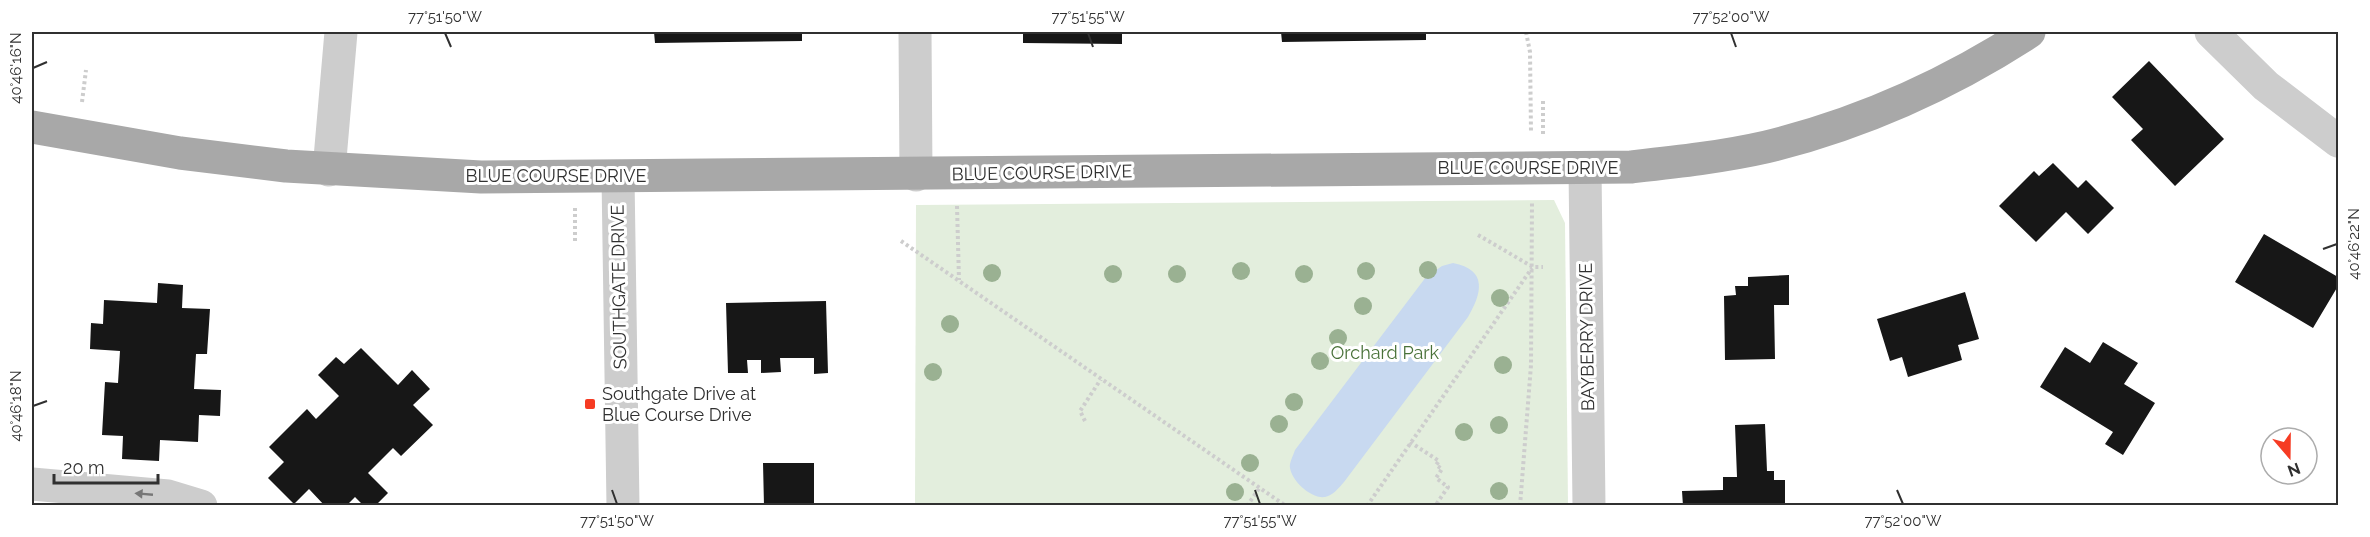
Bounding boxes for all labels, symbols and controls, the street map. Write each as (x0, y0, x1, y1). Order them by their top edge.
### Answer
text: 77°51'50"W (408, 8, 482, 26)
text: 77°51'55"W (1051, 8, 1125, 26)
text: 77°52'00"W (1692, 8, 1770, 26)
text: 40°46'16"N (7, 32, 25, 104)
street label: BLUE COURSE DRIVE (1438, 157, 1618, 178)
street label: BLUE COURSE DRIVE (951, 160, 1133, 185)
street label: BLUE COURSE DRIVE (466, 165, 646, 186)
street label: SOUTHGATE DRIVE (607, 204, 630, 370)
text: 40°46'22"N (2345, 208, 2363, 280)
street label: BAYBERRY DRIVE (1575, 263, 1598, 411)
park label: Orchard Park (1331, 342, 1440, 363)
text: 40°46'18"N (7, 370, 25, 442)
place label: Southgate Drive at Blue Course Drive (602, 383, 756, 425)
marker: Southgate Drive at Blue Course Drive (583, 397, 597, 411)
north arrow (2259, 426, 2319, 486)
scale bar (54, 447, 158, 485)
text: 20 m (63, 457, 105, 478)
text: N (2285, 459, 2303, 481)
one-way arrow (135, 489, 154, 499)
text: 77°51'50"W (580, 512, 654, 530)
text: 77°51'55"W (1223, 512, 1297, 530)
text: 77°52'00"W (1864, 512, 1942, 530)

